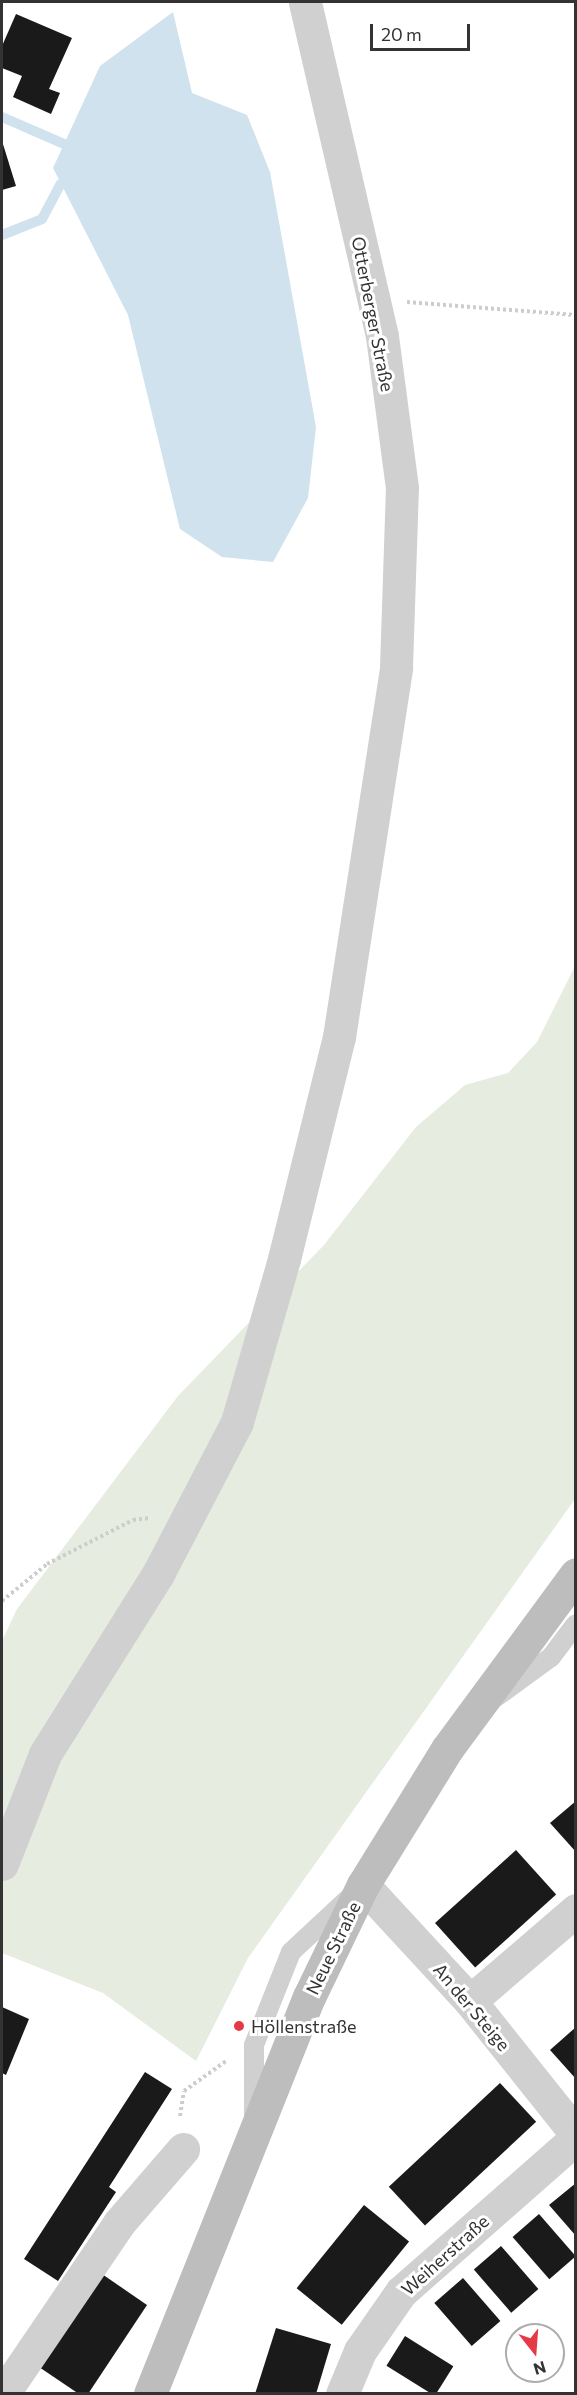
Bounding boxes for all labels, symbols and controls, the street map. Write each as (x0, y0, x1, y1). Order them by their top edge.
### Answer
scale bar (373, 12, 474, 50)
text: 20 m (381, 23, 422, 45)
street label: Otterberger Straße (347, 235, 399, 393)
street label: Neue Straße (301, 1898, 365, 1998)
street label: An der Steige (429, 1959, 515, 2055)
place label: Höllenstraße (251, 2015, 357, 2037)
marker: Höllenstraße (232, 2019, 246, 2033)
street label: Weiherstraße (397, 2210, 493, 2300)
north arrow (505, 2323, 565, 2383)
text: N (531, 2358, 548, 2380)

